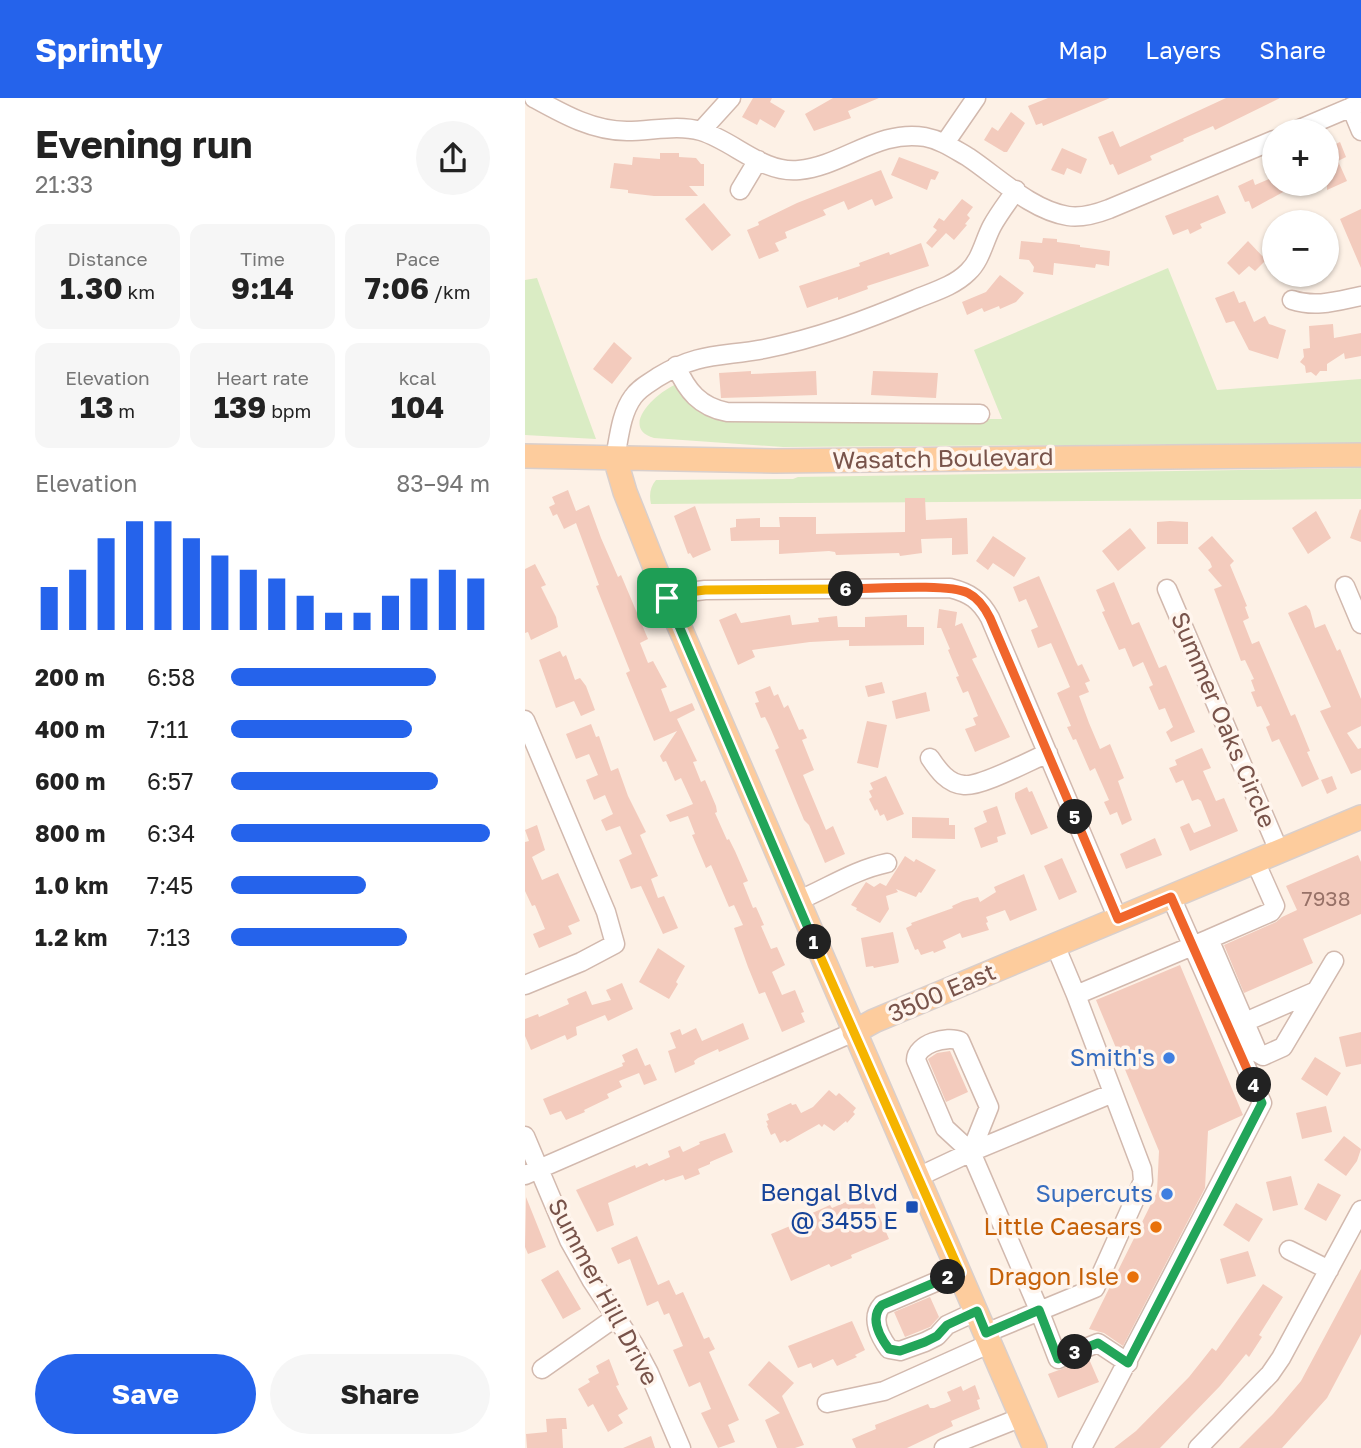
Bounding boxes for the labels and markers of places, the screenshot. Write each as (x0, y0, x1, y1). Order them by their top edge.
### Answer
pin (637, 568, 697, 628)
pin: 6 (829, 572, 863, 606)
pin: 5 (1057, 800, 1093, 834)
pin: 1 (797, 924, 831, 960)
place label: Smith's (1070, 1042, 1155, 1071)
marker: Smith's (1161, 1050, 1177, 1066)
pin: 4 (1237, 1068, 1271, 1102)
place label: Bengal Blvd @ 3455 E (760, 1177, 898, 1234)
place label: Supercuts (1035, 1178, 1153, 1207)
marker: Supercuts (1159, 1186, 1175, 1202)
marker: Bengal Blvd @ 3455 E (904, 1199, 920, 1215)
place label: Little Caesars (983, 1211, 1142, 1240)
marker: Little Caesars (1148, 1219, 1164, 1235)
pin: 2 (931, 1260, 965, 1294)
place label: Dragon Isle (988, 1261, 1119, 1290)
marker: Dragon Isle (1125, 1269, 1141, 1285)
pin: 3 (1057, 1334, 1093, 1370)

